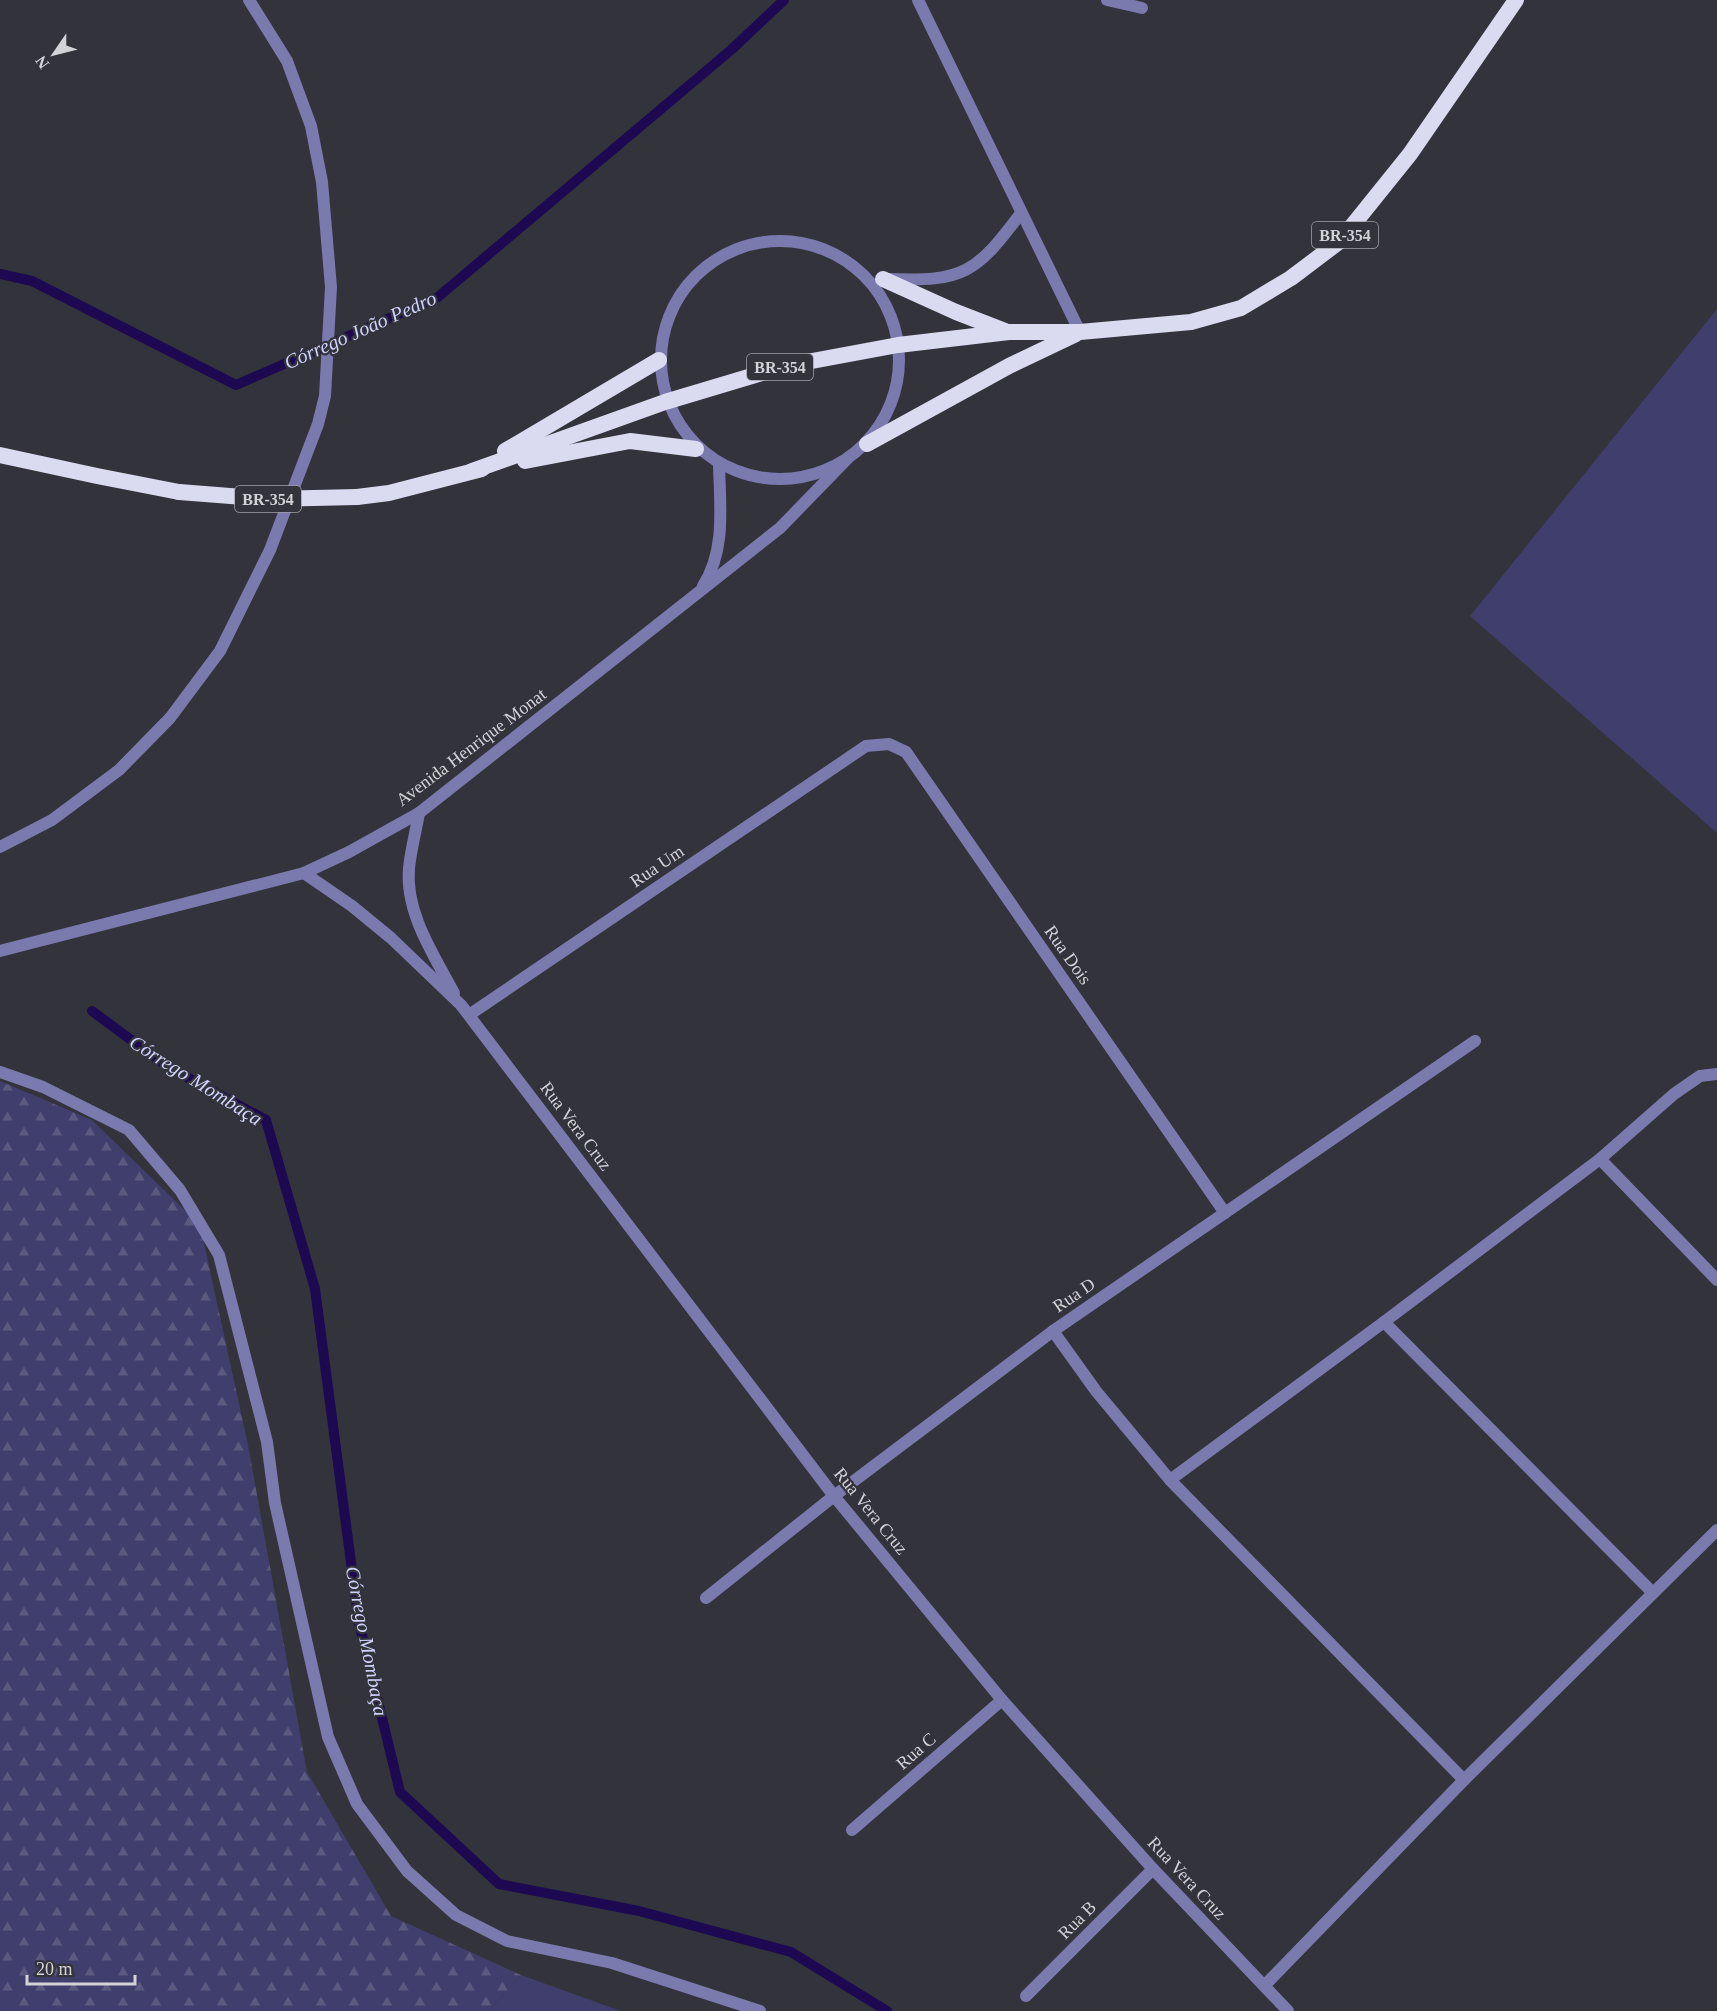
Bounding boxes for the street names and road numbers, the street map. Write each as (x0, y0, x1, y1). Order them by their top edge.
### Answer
road number: BR-354 (1312, 222, 1378, 248)
road number: BR-354 (747, 354, 813, 380)
road number: BR-354 (235, 486, 301, 512)
street label: Avenida Henrique Monat (392, 684, 550, 810)
street label: Rua Um (626, 841, 688, 891)
street label: Rua Dois (1040, 922, 1096, 988)
street label: Rua Vera Cruz (536, 1078, 616, 1174)
street label: Rua D (1049, 1274, 1099, 1316)
street label: Rua Vera Cruz (830, 1464, 912, 1558)
street label: Rua C (892, 1729, 940, 1773)
street label: Rua Vera Cruz (1144, 1833, 1230, 1923)
street label: Rua B (1054, 1897, 1100, 1943)

